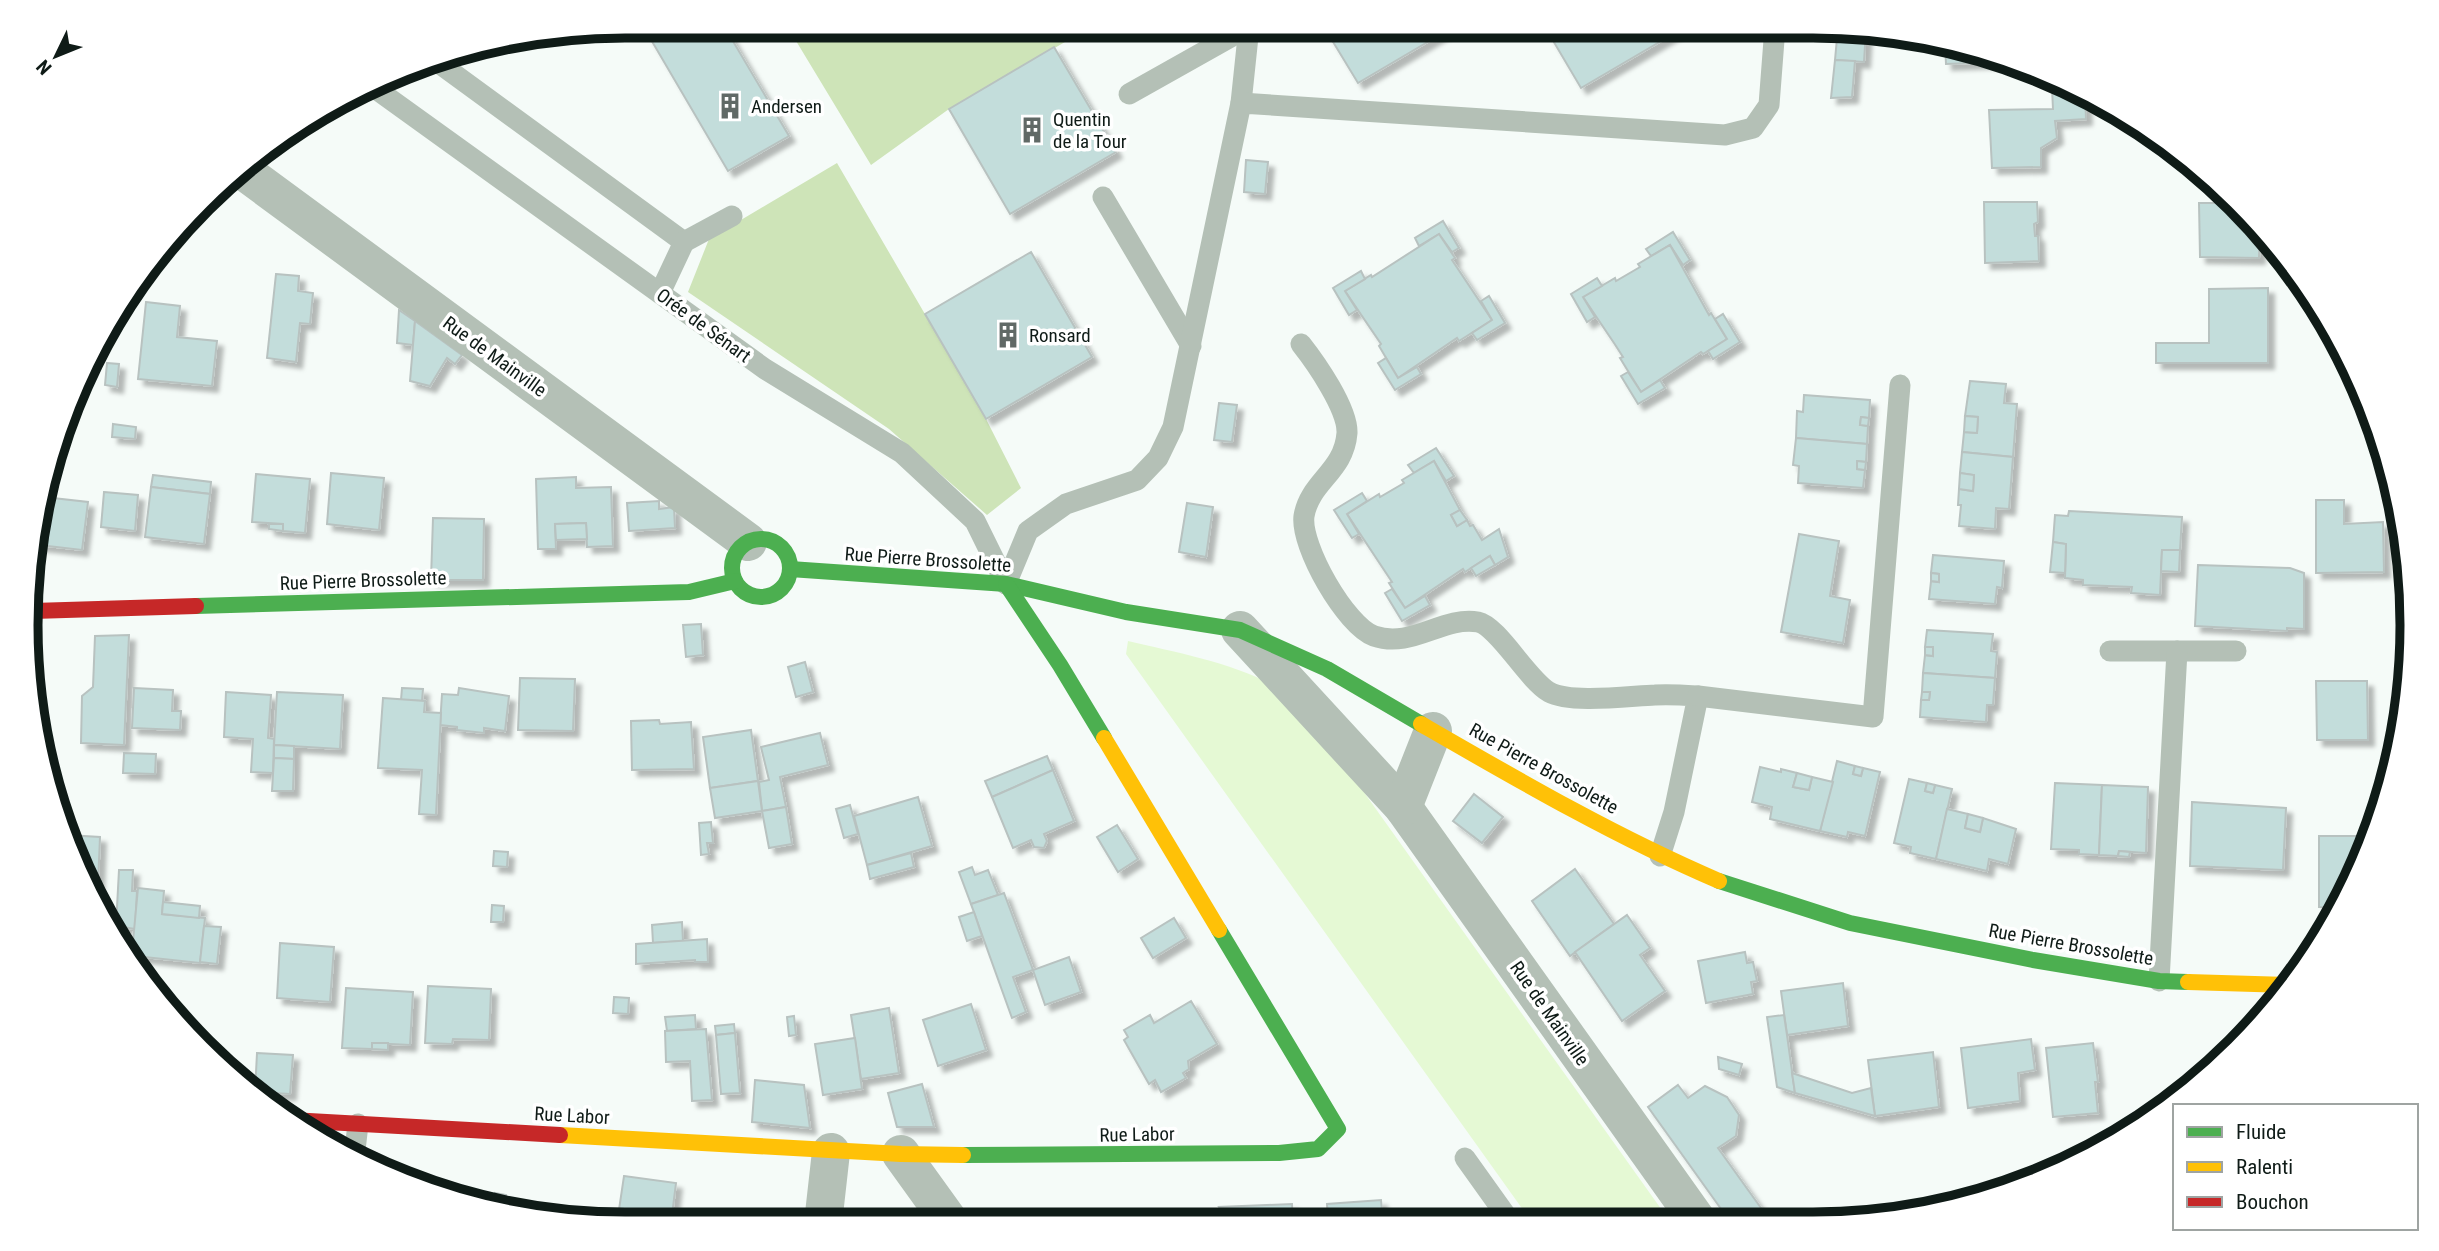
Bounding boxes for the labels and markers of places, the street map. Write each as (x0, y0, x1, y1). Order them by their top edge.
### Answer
building icon: Andersen (715, 91, 745, 121)
place label: Andersen (751, 95, 822, 118)
place label: Quentin de la Tour (1053, 108, 1127, 153)
building icon: Quentin de la Tour (1017, 115, 1047, 145)
building icon: Ronsard (993, 320, 1023, 350)
place label: Ronsard (1029, 324, 1091, 347)

